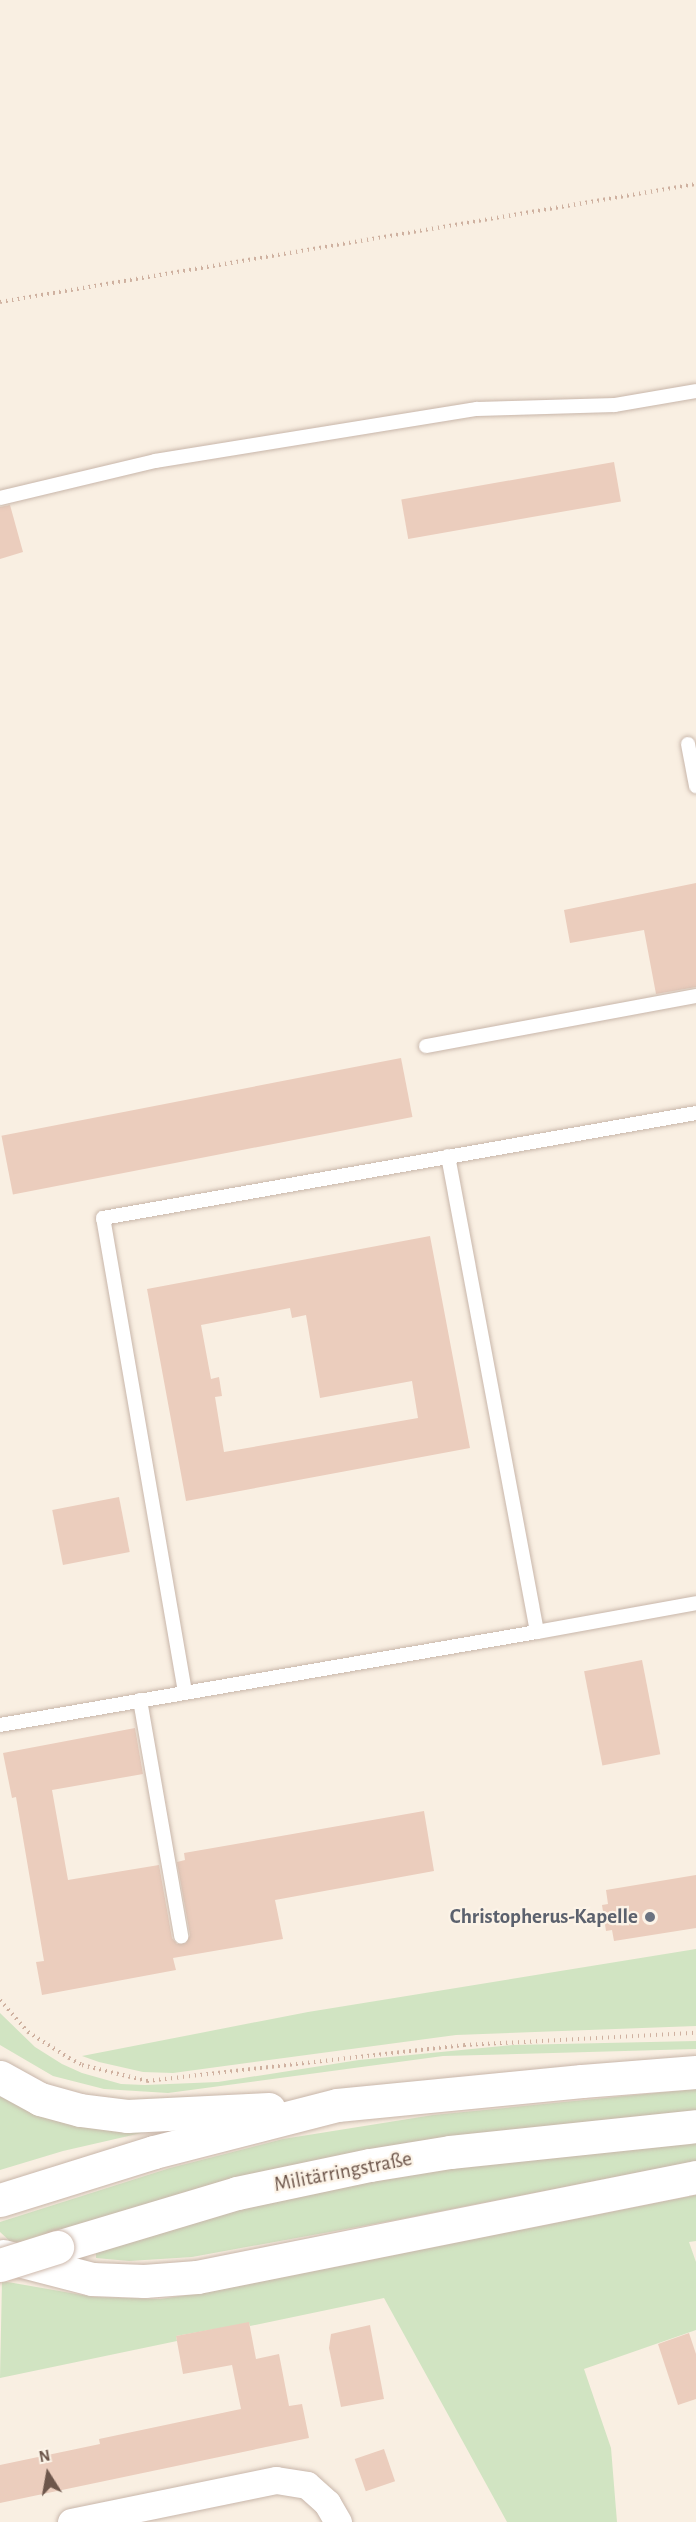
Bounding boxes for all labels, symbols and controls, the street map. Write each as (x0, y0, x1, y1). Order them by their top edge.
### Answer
place label: Christopherus-Kapelle (450, 1904, 638, 1930)
marker: Christopherus-Kapelle (643, 1910, 657, 1924)
street label: Militärringstraße (272, 2146, 414, 2198)
north arrow (18, 2444, 78, 2504)
text: N (38, 2447, 52, 2465)

